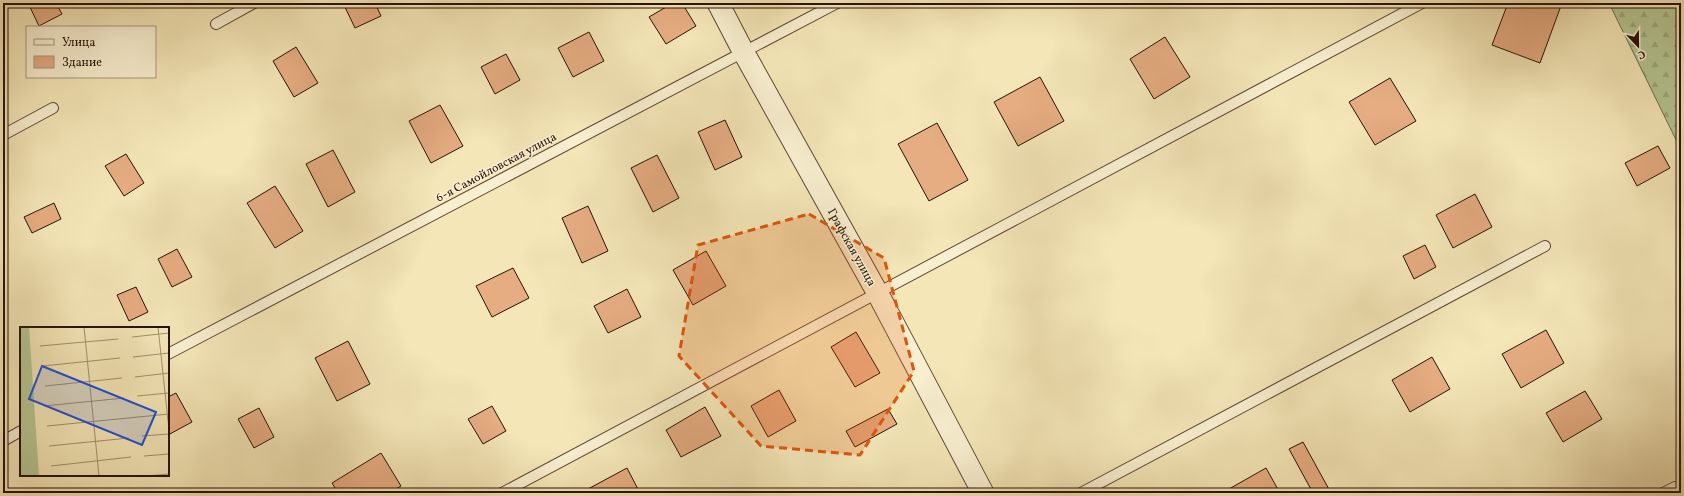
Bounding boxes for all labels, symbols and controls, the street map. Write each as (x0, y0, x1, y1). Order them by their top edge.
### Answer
legend (26, 26, 156, 78)
north arrow (1618, 26, 1658, 66)
text: Улица (62, 35, 95, 51)
text: С (1635, 46, 1647, 62)
text: Здание (62, 55, 102, 71)
street label: 6-я Самойловская улица (433, 129, 560, 206)
street label: Графская улица (823, 206, 879, 289)
inset map (20, 327, 169, 476)

